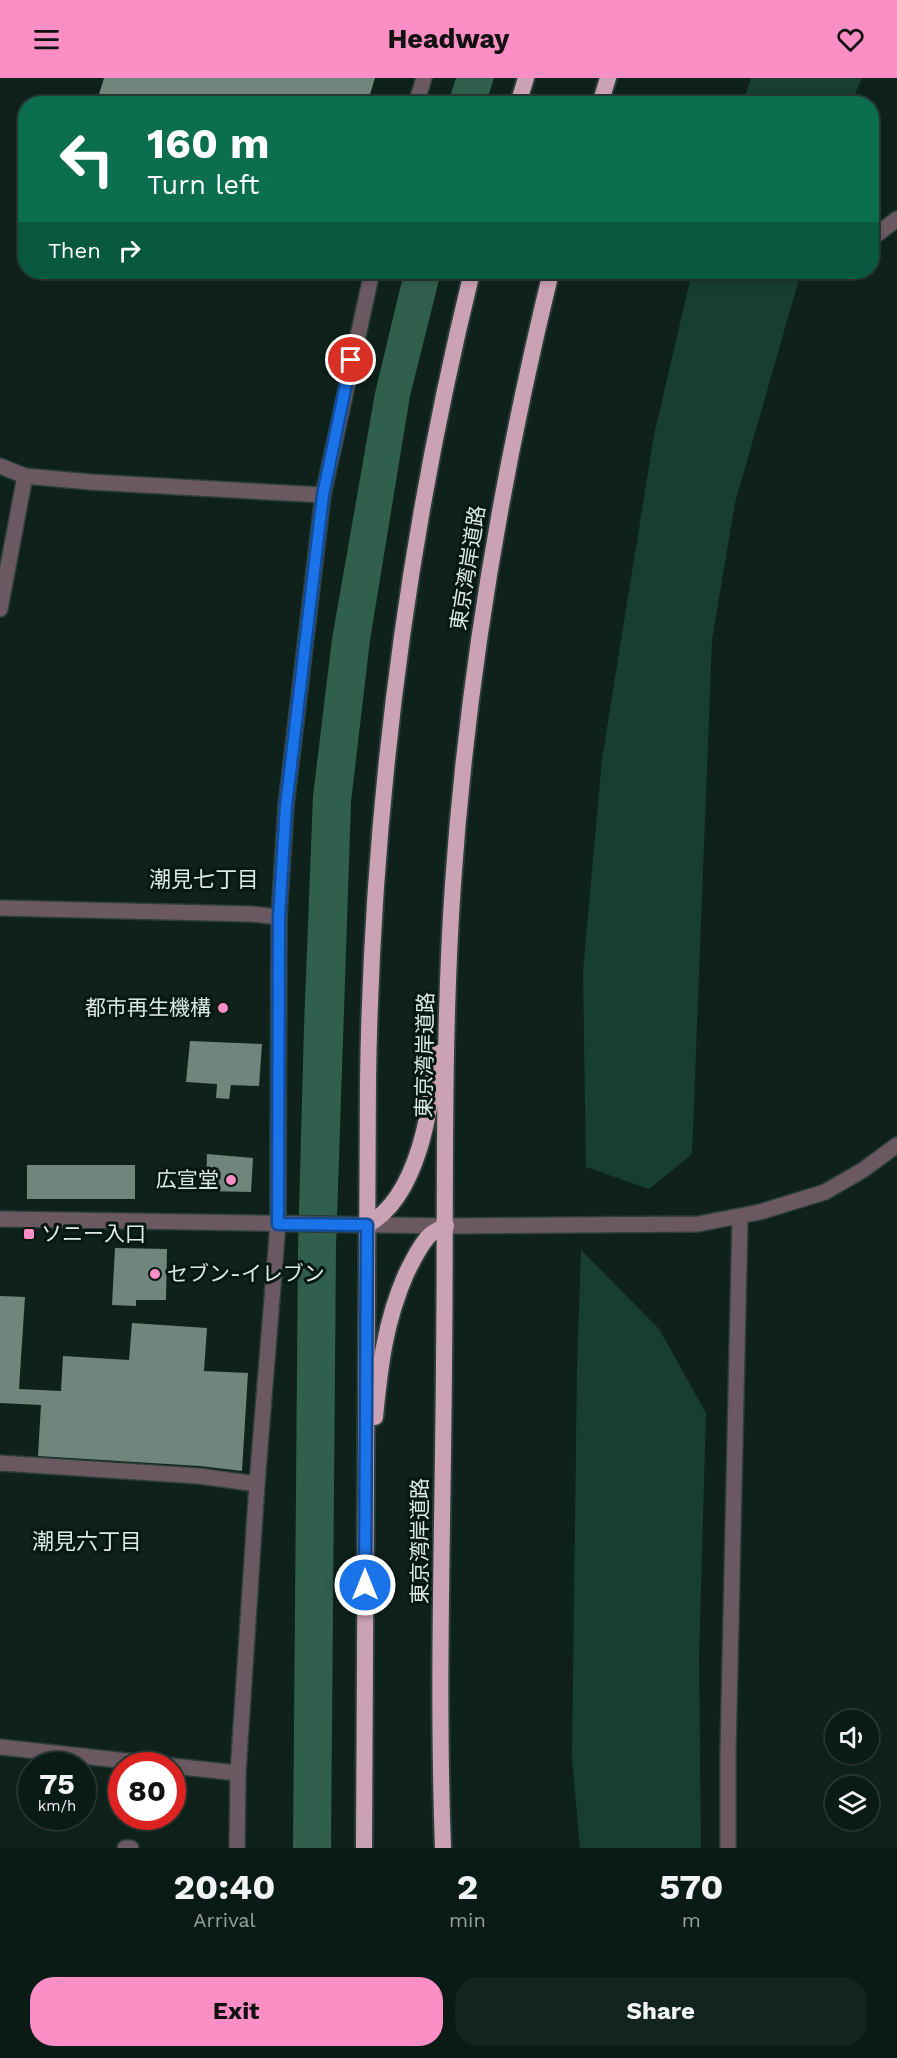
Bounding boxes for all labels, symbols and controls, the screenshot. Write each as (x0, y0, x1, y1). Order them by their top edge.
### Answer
icon: menu (30, 23, 63, 56)
text: Headway (387, 23, 510, 55)
icon: heart (834, 23, 867, 56)
text: 160 m (147, 119, 270, 168)
icon: left (48, 120, 126, 198)
text: Turn left (147, 169, 259, 201)
icon: right (113, 234, 146, 267)
text: Then (48, 238, 101, 263)
pin (325, 334, 376, 385)
icon: arrive (334, 343, 367, 376)
street label: 東京湾岸道路 (445, 504, 490, 632)
district label: 潮見七丁目 (149, 867, 259, 892)
street label: 東京湾岸道路 (411, 992, 438, 1118)
place label: 都市再生機構 (85, 995, 211, 1020)
marker: 都市再生機構 (216, 1001, 230, 1015)
place label: 広宣堂 (156, 1167, 219, 1192)
marker: 広宣堂 (224, 1173, 238, 1187)
place label: ソニー入口 (41, 1221, 146, 1246)
marker: ソニー入口 (22, 1227, 36, 1241)
place label: セブン-イレブン (167, 1261, 325, 1286)
marker: セブン-イレブン (148, 1267, 162, 1281)
street label: 東京湾岸道路 (407, 1478, 432, 1604)
district label: 潮見六丁目 (32, 1529, 142, 1554)
position arrow (333, 1553, 397, 1617)
map controls (825, 1710, 879, 1830)
button: sound (825, 1710, 879, 1764)
speed limit sign: 80 (108, 1752, 186, 1830)
text: 75 (39, 1766, 75, 1801)
button: layers (825, 1776, 879, 1830)
text: km/h (38, 1797, 76, 1815)
text: 20:40 (174, 1866, 276, 1908)
text: 2 (457, 1866, 478, 1908)
text: 570 (659, 1866, 723, 1908)
text: Arrival (193, 1908, 256, 1932)
text: min (449, 1908, 486, 1932)
text: m (682, 1908, 701, 1932)
button: Exit (30, 1977, 443, 2046)
button: Share (455, 1977, 867, 2046)

